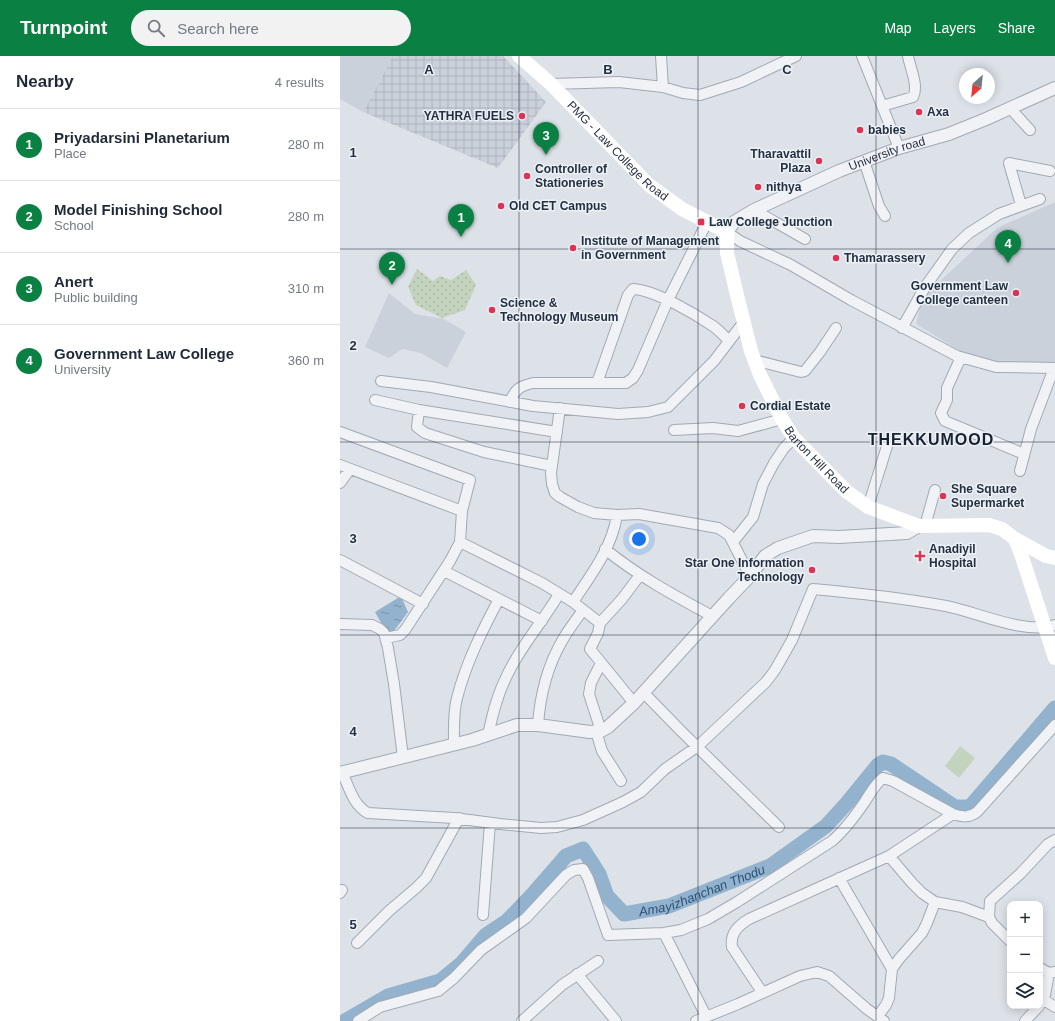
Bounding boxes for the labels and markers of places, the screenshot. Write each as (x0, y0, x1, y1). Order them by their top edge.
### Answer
place label: Axa (927, 105, 949, 119)
marker: Axa (914, 107, 924, 117)
place label: YATHRA FUELS (424, 109, 514, 123)
marker: YATHRA FUELS (517, 111, 527, 121)
pin: 3 (533, 122, 559, 155)
place label: babies (868, 123, 906, 137)
marker: babies (855, 125, 865, 135)
place label: Tharavattil Plaza (750, 147, 811, 175)
marker: Tharavattil Plaza (814, 156, 824, 166)
place label: Controller of Stationeries (535, 162, 608, 190)
marker: Controller of Stationeries (522, 171, 532, 181)
place label: nithya (766, 180, 802, 194)
marker: nithya (753, 182, 763, 192)
place label: Old CET Campus (509, 199, 607, 213)
marker: Old CET Campus (496, 201, 506, 211)
pin: 1 (448, 204, 474, 237)
place label: Law College Junction (709, 215, 832, 229)
marker: Law College Junction (696, 217, 706, 227)
pin: 4 (995, 230, 1021, 263)
place label: Institute of Management in Government (581, 234, 719, 262)
marker: Institute of Management in Government (568, 243, 578, 253)
place label: Thamarassery (844, 251, 926, 265)
pin: 2 (379, 252, 405, 285)
marker: Thamarassery (831, 253, 841, 263)
place label: Government Law College canteen (911, 279, 1009, 307)
marker: Government Law College canteen (1011, 288, 1021, 298)
place label: Science & Technology Museum (500, 296, 618, 324)
marker: Science & Technology Museum (487, 305, 497, 315)
place label: Cordial Estate (750, 399, 831, 413)
marker: Cordial Estate (737, 401, 747, 411)
place label: She Square Supermarket (951, 482, 1024, 510)
marker: She Square Supermarket (938, 491, 948, 501)
place label: Anadiyil Hospital (929, 542, 976, 570)
marker: Anadiyil Hospital (914, 550, 926, 562)
place label: Star One Information Technology (685, 556, 804, 584)
marker: Star One Information Technology (807, 565, 817, 575)

